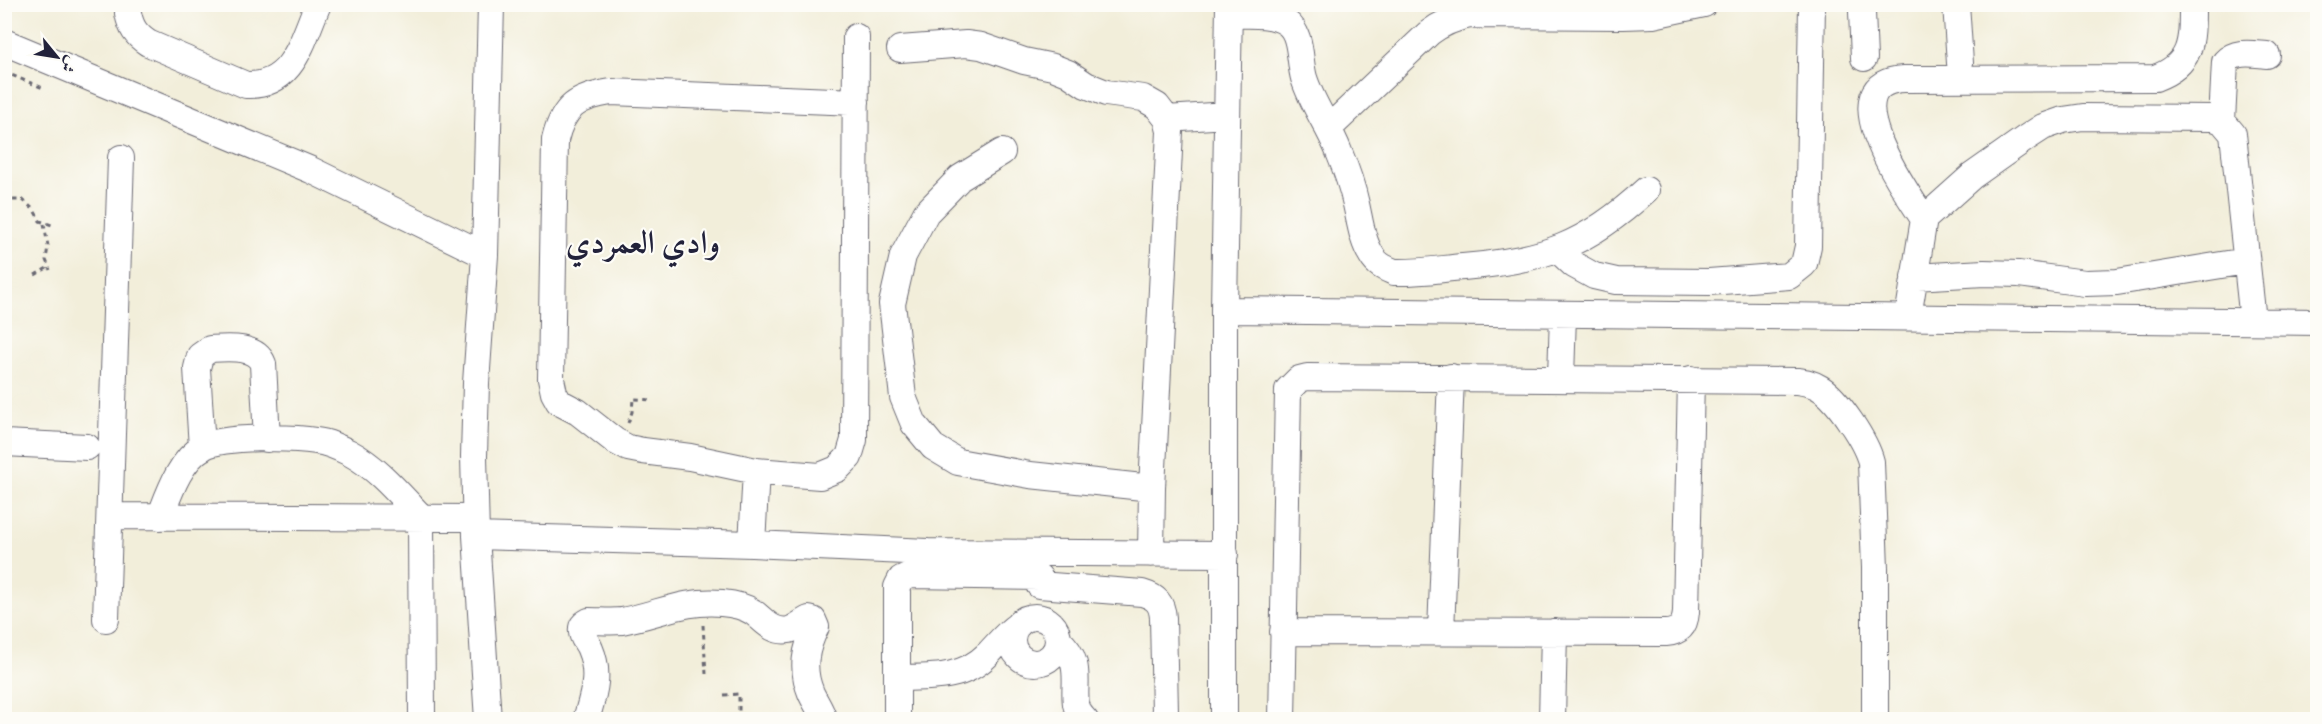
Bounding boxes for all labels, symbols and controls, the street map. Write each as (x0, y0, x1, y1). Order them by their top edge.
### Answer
north arrow (27, 27, 87, 87)
text: ش (56, 52, 82, 76)
district label: وادي العمردي (566, 224, 720, 268)

